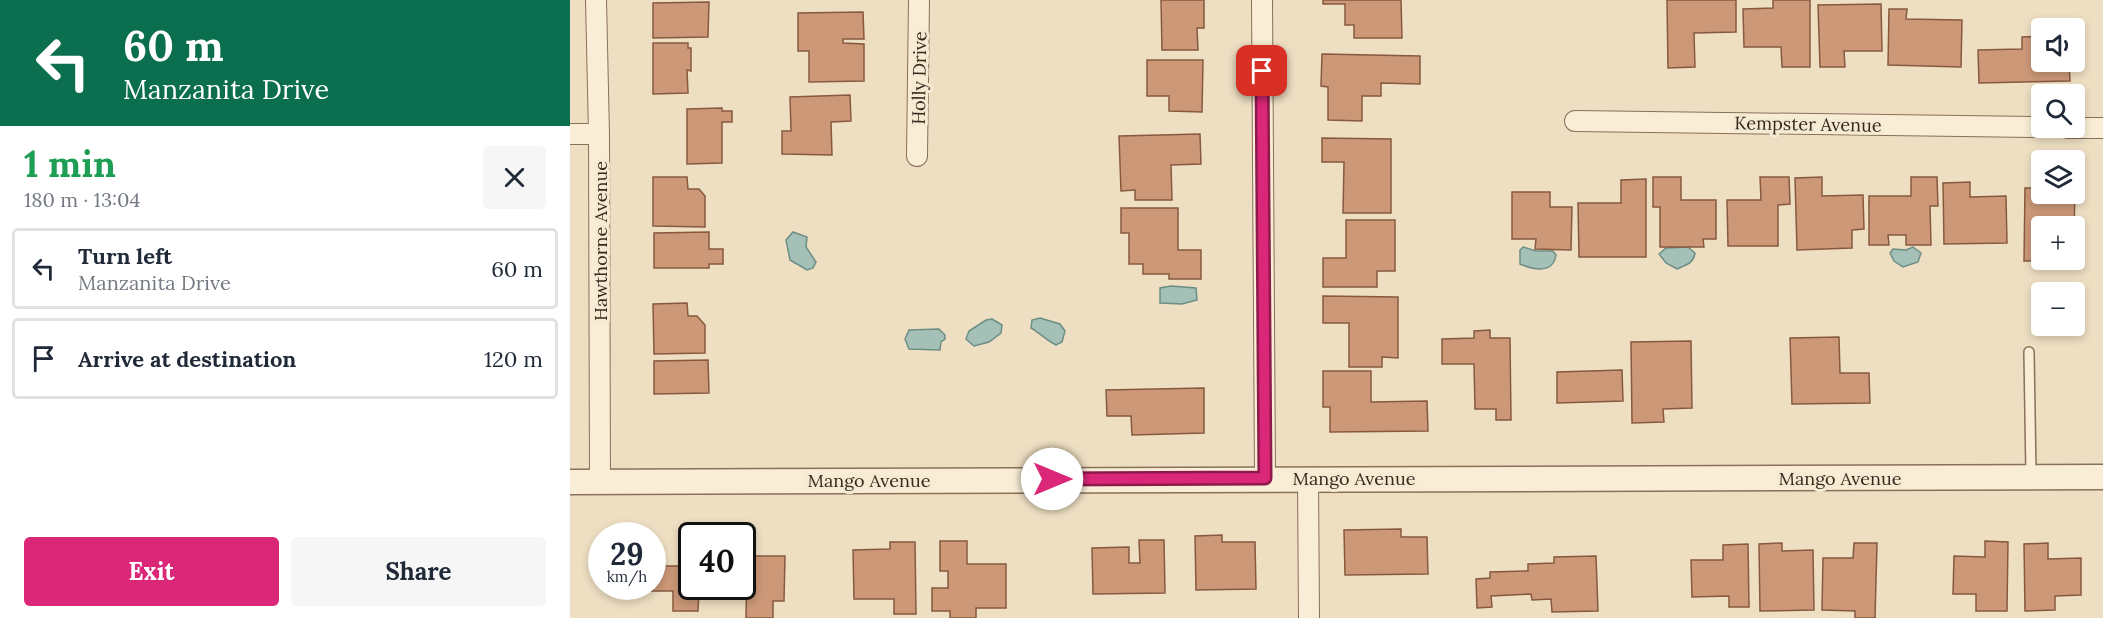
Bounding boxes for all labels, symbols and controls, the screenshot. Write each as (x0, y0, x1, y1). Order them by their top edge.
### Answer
map controls (2031, 18, 2085, 336)
button: sound (2031, 18, 2085, 72)
text: 60 m (123, 19, 224, 73)
icon: left (24, 24, 102, 102)
street label: Holly Drive (907, 31, 931, 125)
pin (1236, 45, 1287, 96)
icon: arrive (1245, 54, 1278, 87)
text: Manzanita Drive (123, 72, 329, 106)
button: search (2031, 84, 2085, 138)
street label: Kempster Avenue (1734, 111, 1882, 137)
text: 1 min (24, 141, 116, 187)
button: close (483, 146, 546, 209)
button: layers (2031, 150, 2085, 204)
street label: Hawthorne Avenue (589, 161, 612, 321)
text: 180 m · 13:04 (24, 187, 140, 212)
button: + (2031, 216, 2085, 270)
text: Turn left (78, 242, 172, 270)
icon: left (27, 252, 60, 285)
text: 60 m (491, 255, 543, 283)
text: Manzanita Drive (78, 270, 231, 295)
button: − (2031, 282, 2085, 336)
icon: arrive (27, 342, 60, 375)
text: Arrive at destination (78, 345, 296, 373)
text: 120 m (484, 345, 543, 373)
position arrow (1020, 447, 1084, 511)
street label: Mango Avenue (1293, 467, 1416, 490)
street label: Mango Avenue (1779, 467, 1902, 490)
street label: Mango Avenue (808, 469, 931, 492)
speed limit sign: 40 (678, 522, 756, 600)
text: 29 (610, 535, 644, 573)
button: Exit (24, 537, 279, 606)
button: Share (291, 537, 546, 606)
text: km/h (607, 567, 647, 586)

